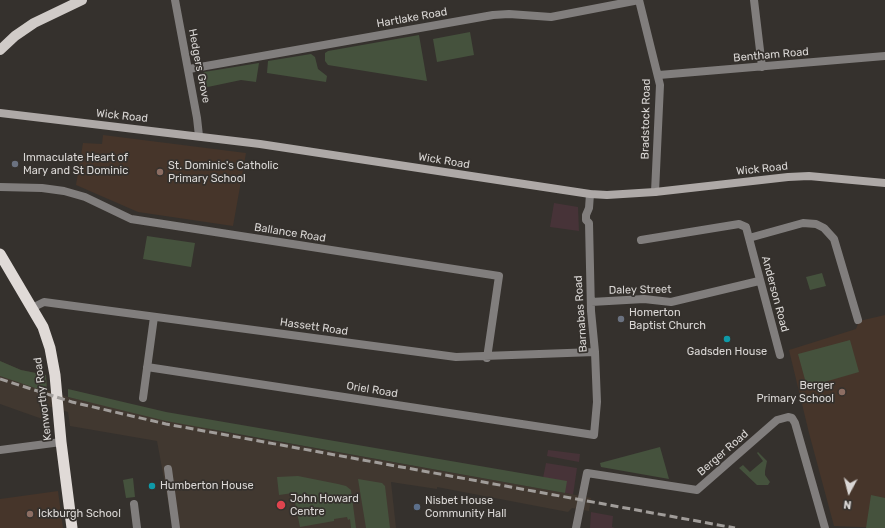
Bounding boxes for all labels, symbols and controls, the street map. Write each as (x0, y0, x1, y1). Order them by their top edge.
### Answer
street label: Hartlake Road (376, 5, 448, 31)
street label: Hedgers Grove (185, 28, 213, 104)
street label: Bentham Road (733, 45, 809, 65)
street label: Bradstock Road (639, 78, 653, 160)
street label: Wick Road (95, 107, 149, 125)
street label: Wick Road (417, 150, 471, 172)
place label: Immaculate Heart of Mary and St Dominic (23, 151, 128, 177)
marker: Immaculate Heart of Mary and St Dominic (10, 159, 20, 169)
place label: St. Dominic's Catholic Primary School (168, 159, 279, 185)
street label: Wick Road (735, 160, 789, 178)
marker: St. Dominic's Catholic Primary School (155, 167, 165, 177)
street label: Ballance Road (253, 221, 327, 245)
street label: Anderson Road (758, 254, 792, 334)
street label: Barnabas Road (572, 275, 590, 353)
street label: Daley Street (608, 283, 672, 297)
place label: Homerton Baptist Church (629, 306, 706, 332)
marker: Homerton Baptist Church (616, 314, 626, 324)
street label: Hassett Road (279, 316, 349, 338)
marker: Gadsden House (722, 334, 732, 344)
place label: Gadsden House (687, 345, 767, 359)
street label: Kenworthy Road (31, 357, 55, 441)
street label: Oriel Road (345, 379, 399, 401)
place label: Berger Primary School (756, 379, 834, 405)
marker: Berger Primary School (837, 387, 847, 397)
street label: Berger Road (695, 427, 751, 479)
north arrow (829, 472, 869, 512)
place label: Humberton House (160, 479, 254, 493)
marker: Humberton House (147, 481, 157, 491)
place label: John Howard Centre (290, 492, 359, 518)
place label: Nisbet House Community Hall (425, 494, 506, 520)
text: N (843, 497, 852, 511)
marker: John Howard Centre (275, 499, 287, 511)
marker: Nisbet House Community Hall (412, 502, 422, 512)
place label: Ickburgh School (38, 507, 121, 521)
marker: Ickburgh School (25, 509, 35, 519)

